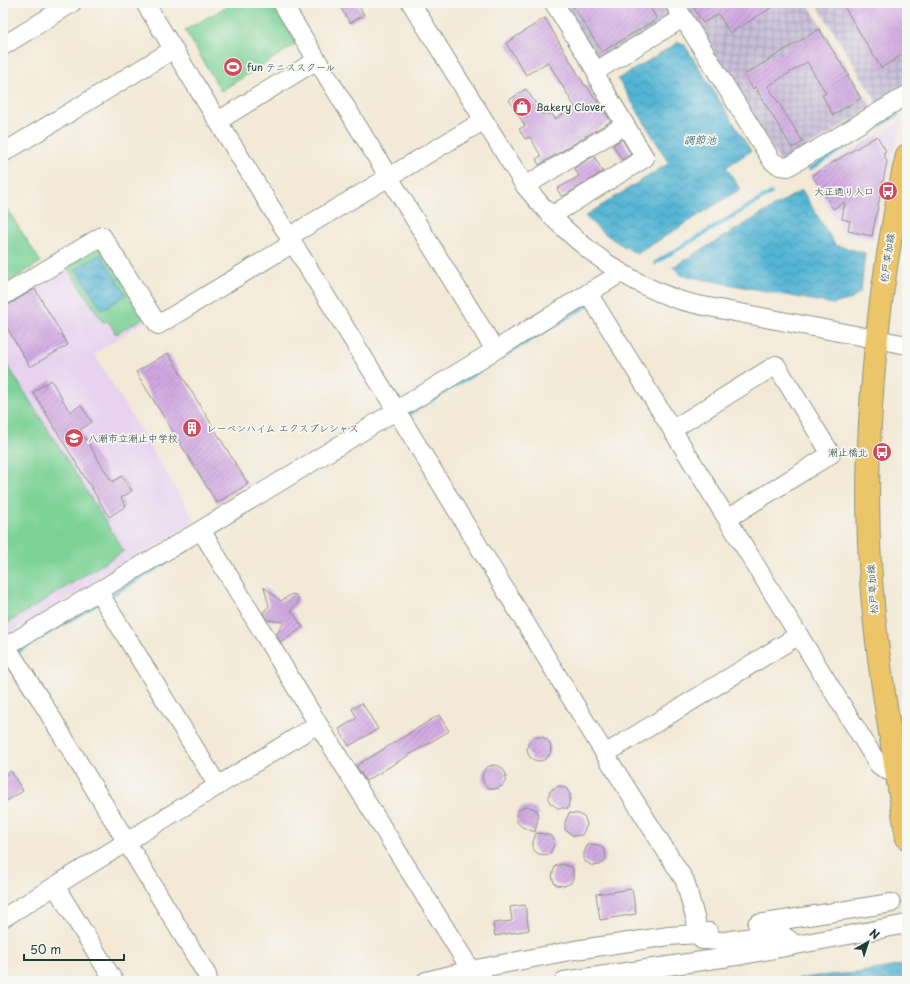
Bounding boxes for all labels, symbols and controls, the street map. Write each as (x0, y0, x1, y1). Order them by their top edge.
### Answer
sports icon: fun テニススクール (222, 56, 244, 78)
place label: fun テニススクール (247, 59, 335, 74)
shop icon: Bakery Clover (511, 96, 533, 118)
place label: Bakery Clover (536, 99, 605, 114)
water label: 調節池 (684, 131, 717, 148)
bus stop icon: 大正通り入口 (877, 180, 899, 202)
place label: 大正通り入口 (814, 183, 874, 198)
street label: 松戸草加線 (876, 232, 897, 284)
building icon: レーベンハイム エクスプレシャス (181, 417, 203, 439)
place label: レーベンハイム エクスプレシャス (206, 420, 359, 435)
school or university icon: 八潮市立潮止中学校 (63, 427, 85, 449)
place label: 八潮市立潮止中学校 (88, 430, 178, 445)
bus stop icon: 潮止橋北 (871, 441, 893, 463)
place label: 潮止橋北 (828, 444, 868, 459)
street label: 松戸草加線 (862, 564, 881, 614)
north arrow (848, 922, 888, 962)
text: N (866, 924, 884, 943)
scale bar (24, 936, 124, 962)
text: 50 m (30, 940, 61, 958)

